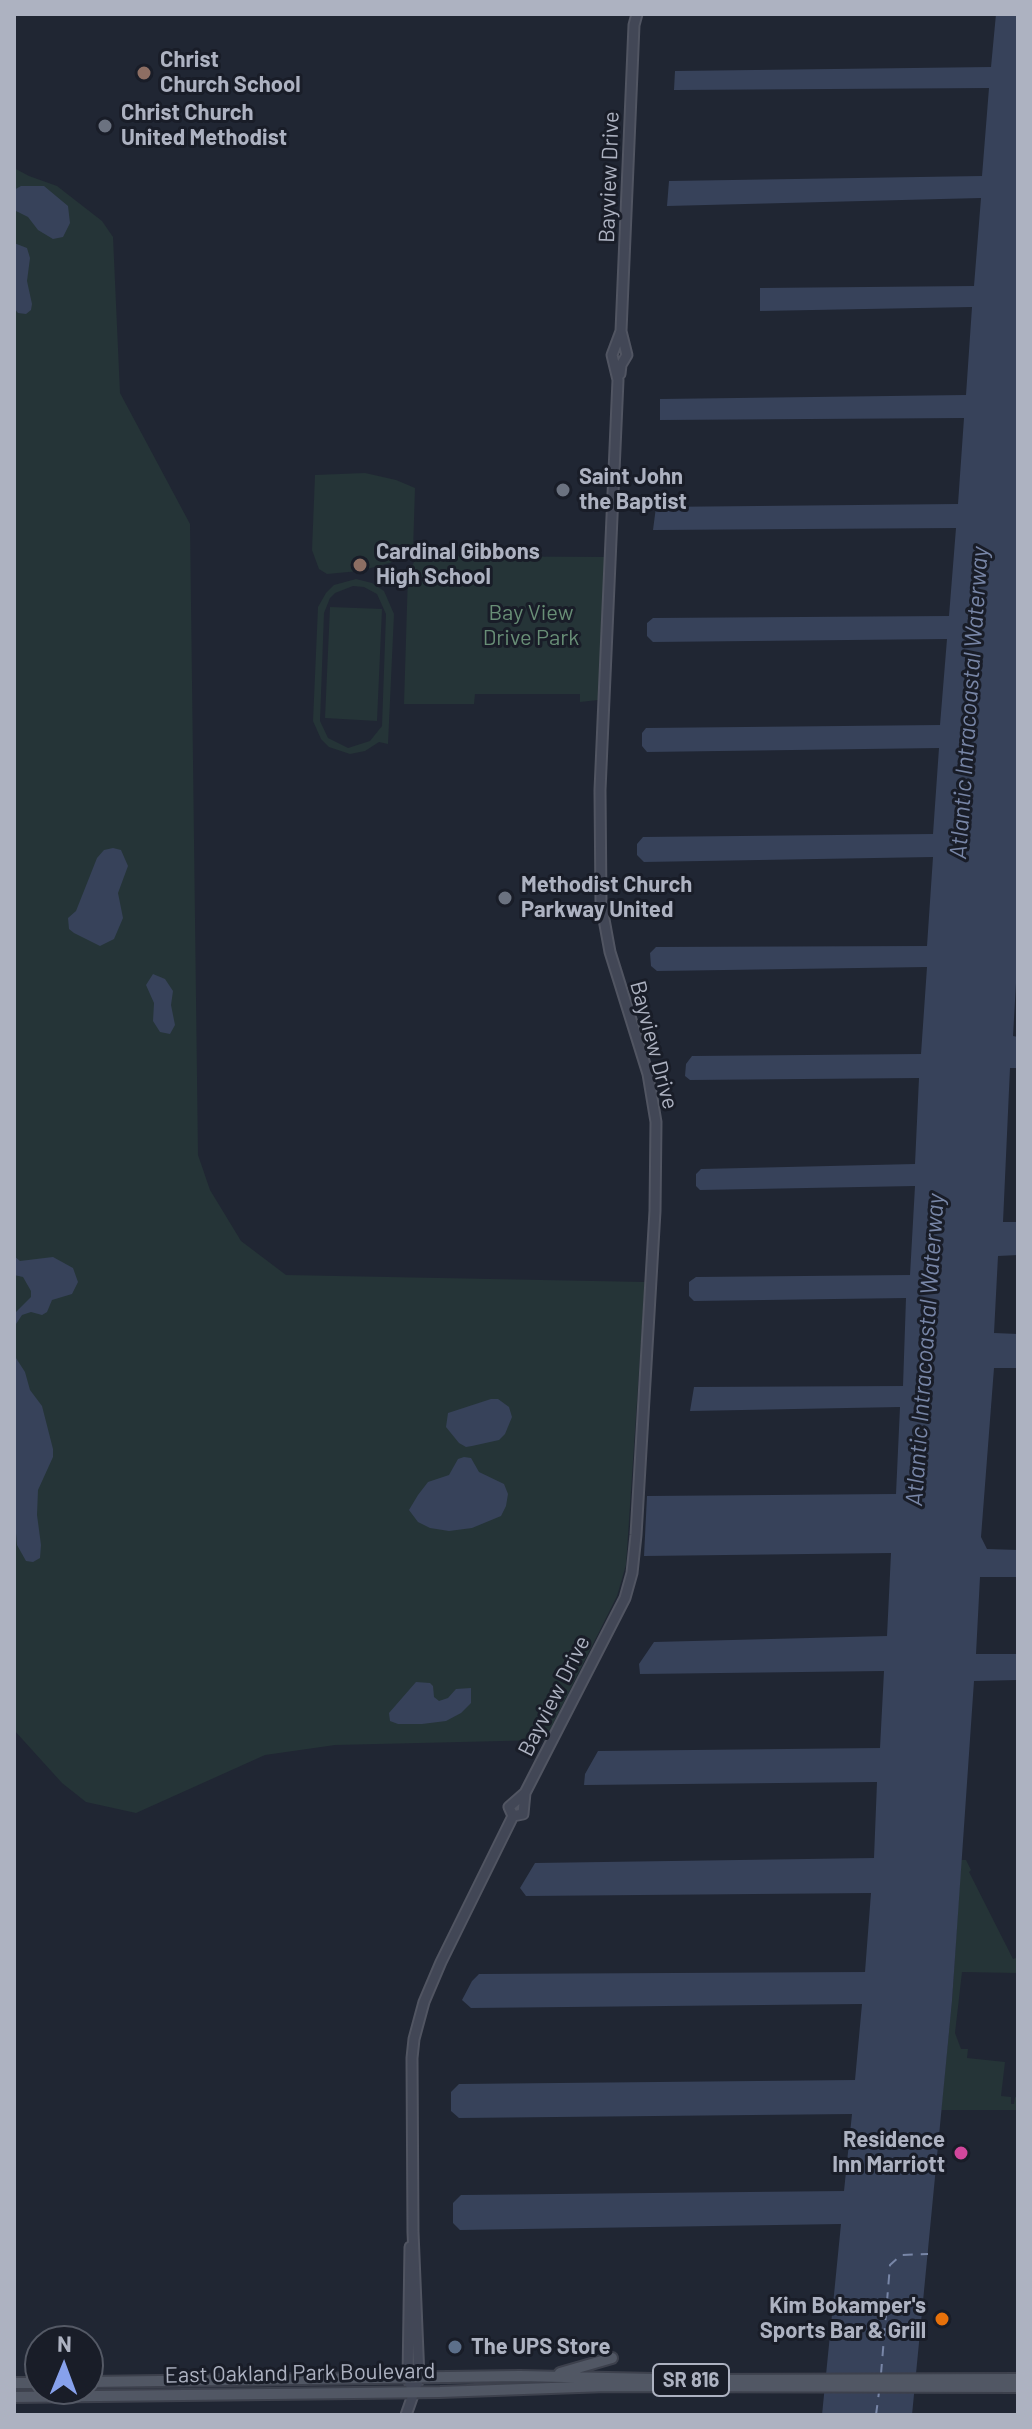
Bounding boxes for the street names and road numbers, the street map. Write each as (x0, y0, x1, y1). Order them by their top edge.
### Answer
street label: Bayview Drive (594, 111, 624, 243)
street label: Bayview Drive (624, 978, 684, 1112)
street label: Bayview Drive (512, 1631, 596, 1761)
street label: East Oakland Park Boulevard (164, 2357, 436, 2389)
road number: SR 816 (653, 2364, 729, 2396)

